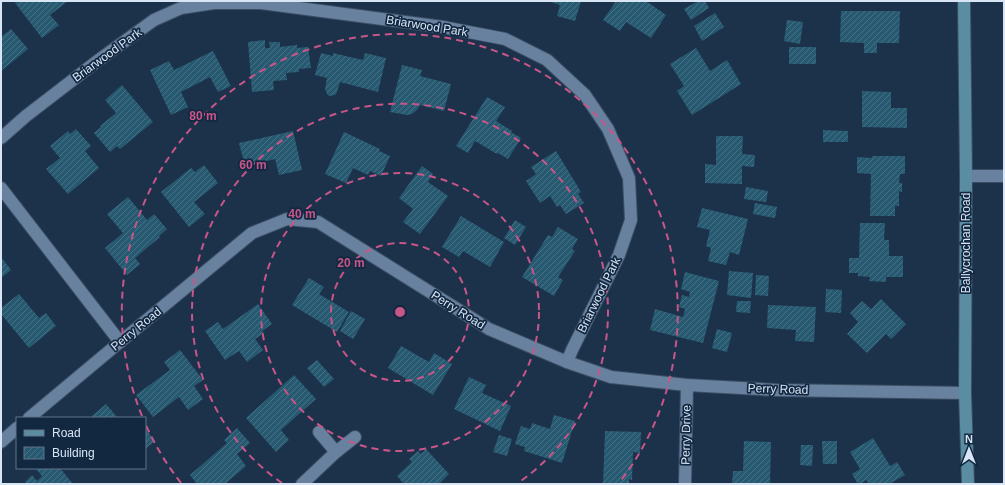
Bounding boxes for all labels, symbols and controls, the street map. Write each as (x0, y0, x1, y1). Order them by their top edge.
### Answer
street label: Briarwood Park (385, 13, 470, 39)
street label: Briarwood Park (70, 25, 145, 85)
text: 80 m (189, 109, 217, 123)
text: 60 m (239, 158, 267, 172)
street label: Ballycrochan Road (959, 193, 973, 293)
text: 40 m (288, 207, 316, 221)
street label: Briarwood Park (575, 254, 624, 335)
text: 20 m (337, 256, 365, 270)
street label: Perry Road (429, 288, 487, 332)
street label: Perry Road (108, 304, 164, 354)
centre of rings (393, 305, 407, 319)
street label: Perry Road (747, 381, 809, 397)
street label: Perry Drive (678, 405, 694, 465)
legend (16, 417, 146, 469)
text: Road (52, 426, 81, 440)
north arrow (949, 429, 989, 469)
text: N (965, 433, 973, 445)
text: Building (52, 446, 95, 460)

